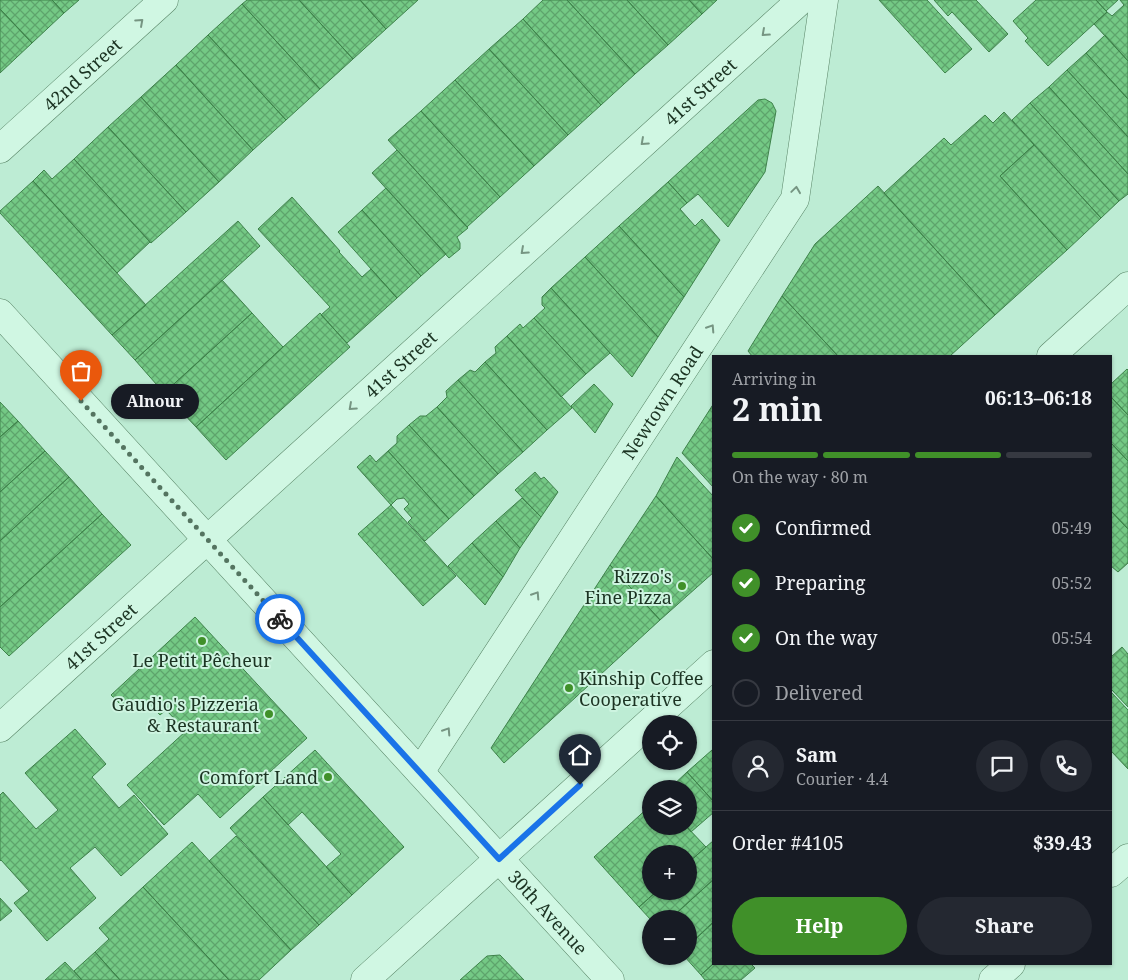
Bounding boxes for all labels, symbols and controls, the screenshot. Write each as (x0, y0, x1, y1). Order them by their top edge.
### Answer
one-way arrow (134, 19, 143, 28)
one-way arrow (761, 27, 770, 36)
street label: 42nd Street (38, 33, 126, 116)
street label: 41st Street (659, 53, 741, 131)
one-way arrow (641, 136, 650, 145)
one-way arrow (790, 186, 801, 194)
one-way arrow (520, 245, 529, 254)
one-way arrow (705, 324, 714, 333)
street label: 41st Street (359, 325, 442, 403)
street label: Newtown Road (616, 341, 708, 463)
pin (60, 350, 102, 401)
icon: bag (67, 357, 95, 385)
text: Arriving in (732, 368, 816, 390)
callout: Alnour (111, 384, 198, 418)
text: 06:13–06:18 (985, 385, 1092, 411)
text: 2 min (732, 387, 823, 430)
text: Alnour (126, 390, 184, 412)
one-way arrow (348, 402, 357, 411)
text: On the way · 80 m (732, 466, 868, 488)
icon: check (732, 514, 760, 542)
text: Confirmed (775, 515, 871, 541)
text: 05:49 (1052, 517, 1092, 539)
place label: Rizzo's Fine Pizza (585, 564, 672, 609)
icon: check (732, 569, 760, 597)
text: Preparing (775, 570, 865, 596)
text: 05:52 (1052, 572, 1092, 594)
marker: Rizzo's Fine Pizza (676, 580, 688, 592)
one-way arrow (529, 592, 539, 601)
courier (255, 594, 305, 644)
street label: 41st Street (59, 598, 142, 676)
icon: bike (266, 605, 294, 633)
icon: check (732, 624, 760, 652)
text: On the way (775, 625, 878, 651)
text: 05:54 (1052, 627, 1092, 649)
marker: Le Petit Pêcheur (196, 635, 208, 647)
place label: Le Petit Pêcheur (132, 648, 272, 672)
place label: Kinship Coffee Cooperative (579, 666, 703, 711)
text: Delivered (775, 680, 863, 706)
marker: Kinship Coffee Cooperative (563, 682, 575, 694)
place label: Gaudio's Pizzeria & Restaurant (112, 692, 259, 737)
marker: Gaudio's Pizzeria & Restaurant (263, 708, 275, 720)
map controls (642, 715, 697, 965)
button: locate (642, 715, 697, 770)
one-way arrow (440, 728, 450, 737)
pin (559, 734, 601, 785)
button: person (732, 740, 784, 792)
button: chat (976, 740, 1028, 792)
button: phone (1040, 740, 1092, 792)
icon: home (566, 741, 594, 769)
text: Sam (796, 742, 837, 768)
place label: Comfort Land (199, 765, 318, 789)
text: Courier · 4.4 (796, 768, 888, 790)
marker: Comfort Land (322, 771, 334, 783)
button: layers (642, 780, 697, 835)
text: Order #4105 (732, 830, 844, 856)
text: $39.43 (1033, 830, 1092, 856)
button: + (642, 845, 697, 900)
street label: 30th Avenue (503, 865, 593, 960)
button: Help (732, 897, 907, 955)
button: Share (917, 897, 1092, 955)
button: − (642, 910, 697, 965)

